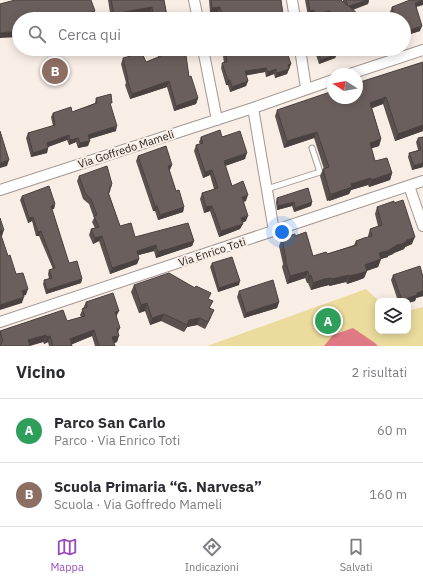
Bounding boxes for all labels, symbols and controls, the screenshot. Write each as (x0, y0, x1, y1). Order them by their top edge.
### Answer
search box (12, 12, 411, 56)
icon: search (26, 23, 48, 45)
text: Cerca qui (58, 25, 121, 44)
pin: B (42, 56, 68, 86)
north arrow (327, 68, 363, 104)
street label: Via Goffredo Mameli (76, 127, 176, 171)
your location (272, 222, 292, 242)
street label: Via Enrico Toti (177, 235, 247, 269)
map controls (375, 298, 411, 334)
button: layers (375, 298, 411, 334)
pin: A (315, 306, 341, 336)
text: Vicino (16, 361, 65, 383)
text: 2 risultati (352, 364, 407, 381)
text: Parco San Carlo (54, 413, 166, 432)
text: A (25, 422, 33, 439)
text: 60 m (377, 422, 407, 439)
text: Parco · Via Enrico Toti (54, 432, 180, 449)
text: Scuola Primaria “G. Narvesa” (54, 477, 262, 496)
text: B (25, 486, 33, 503)
text: 160 m (369, 486, 407, 503)
text: Scuola · Via Goffredo Mameli (54, 496, 222, 513)
tab: Mappa (50, 536, 84, 574)
tab: Indicazioni (185, 536, 239, 574)
tab: Salvati (340, 536, 373, 574)

